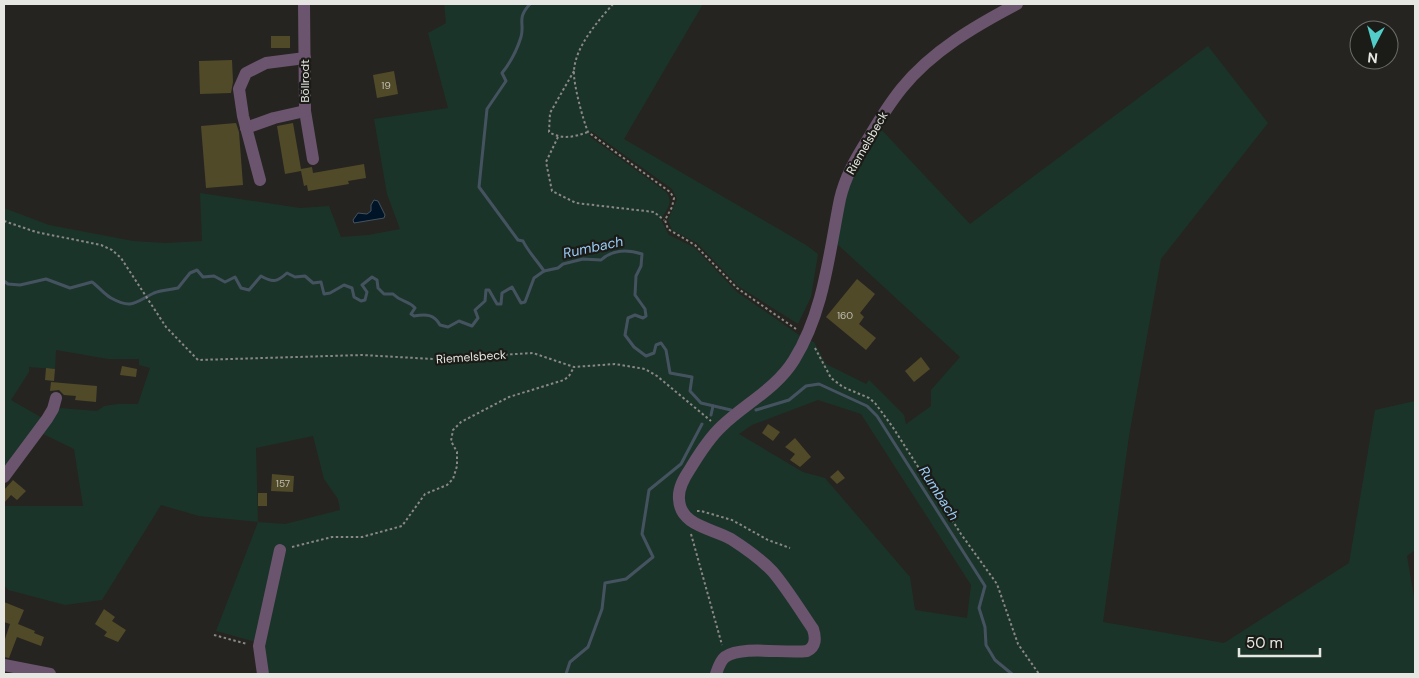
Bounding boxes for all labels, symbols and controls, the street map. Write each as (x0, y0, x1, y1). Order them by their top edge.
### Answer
north arrow (1349, 20, 1399, 70)
text: N (1367, 48, 1379, 67)
street label: Böllrodt (297, 59, 313, 103)
house number: 19 (381, 79, 391, 92)
street label: Riemelsbeck (843, 109, 891, 177)
water label: Rumbach (561, 232, 625, 262)
house number: 160 (837, 309, 853, 322)
street label: Riemelsbeck (435, 347, 507, 367)
water label: Rumbach (915, 462, 963, 524)
house number: 157 (276, 477, 290, 490)
scale bar (1239, 626, 1320, 658)
text: 50 m (1246, 633, 1283, 653)

